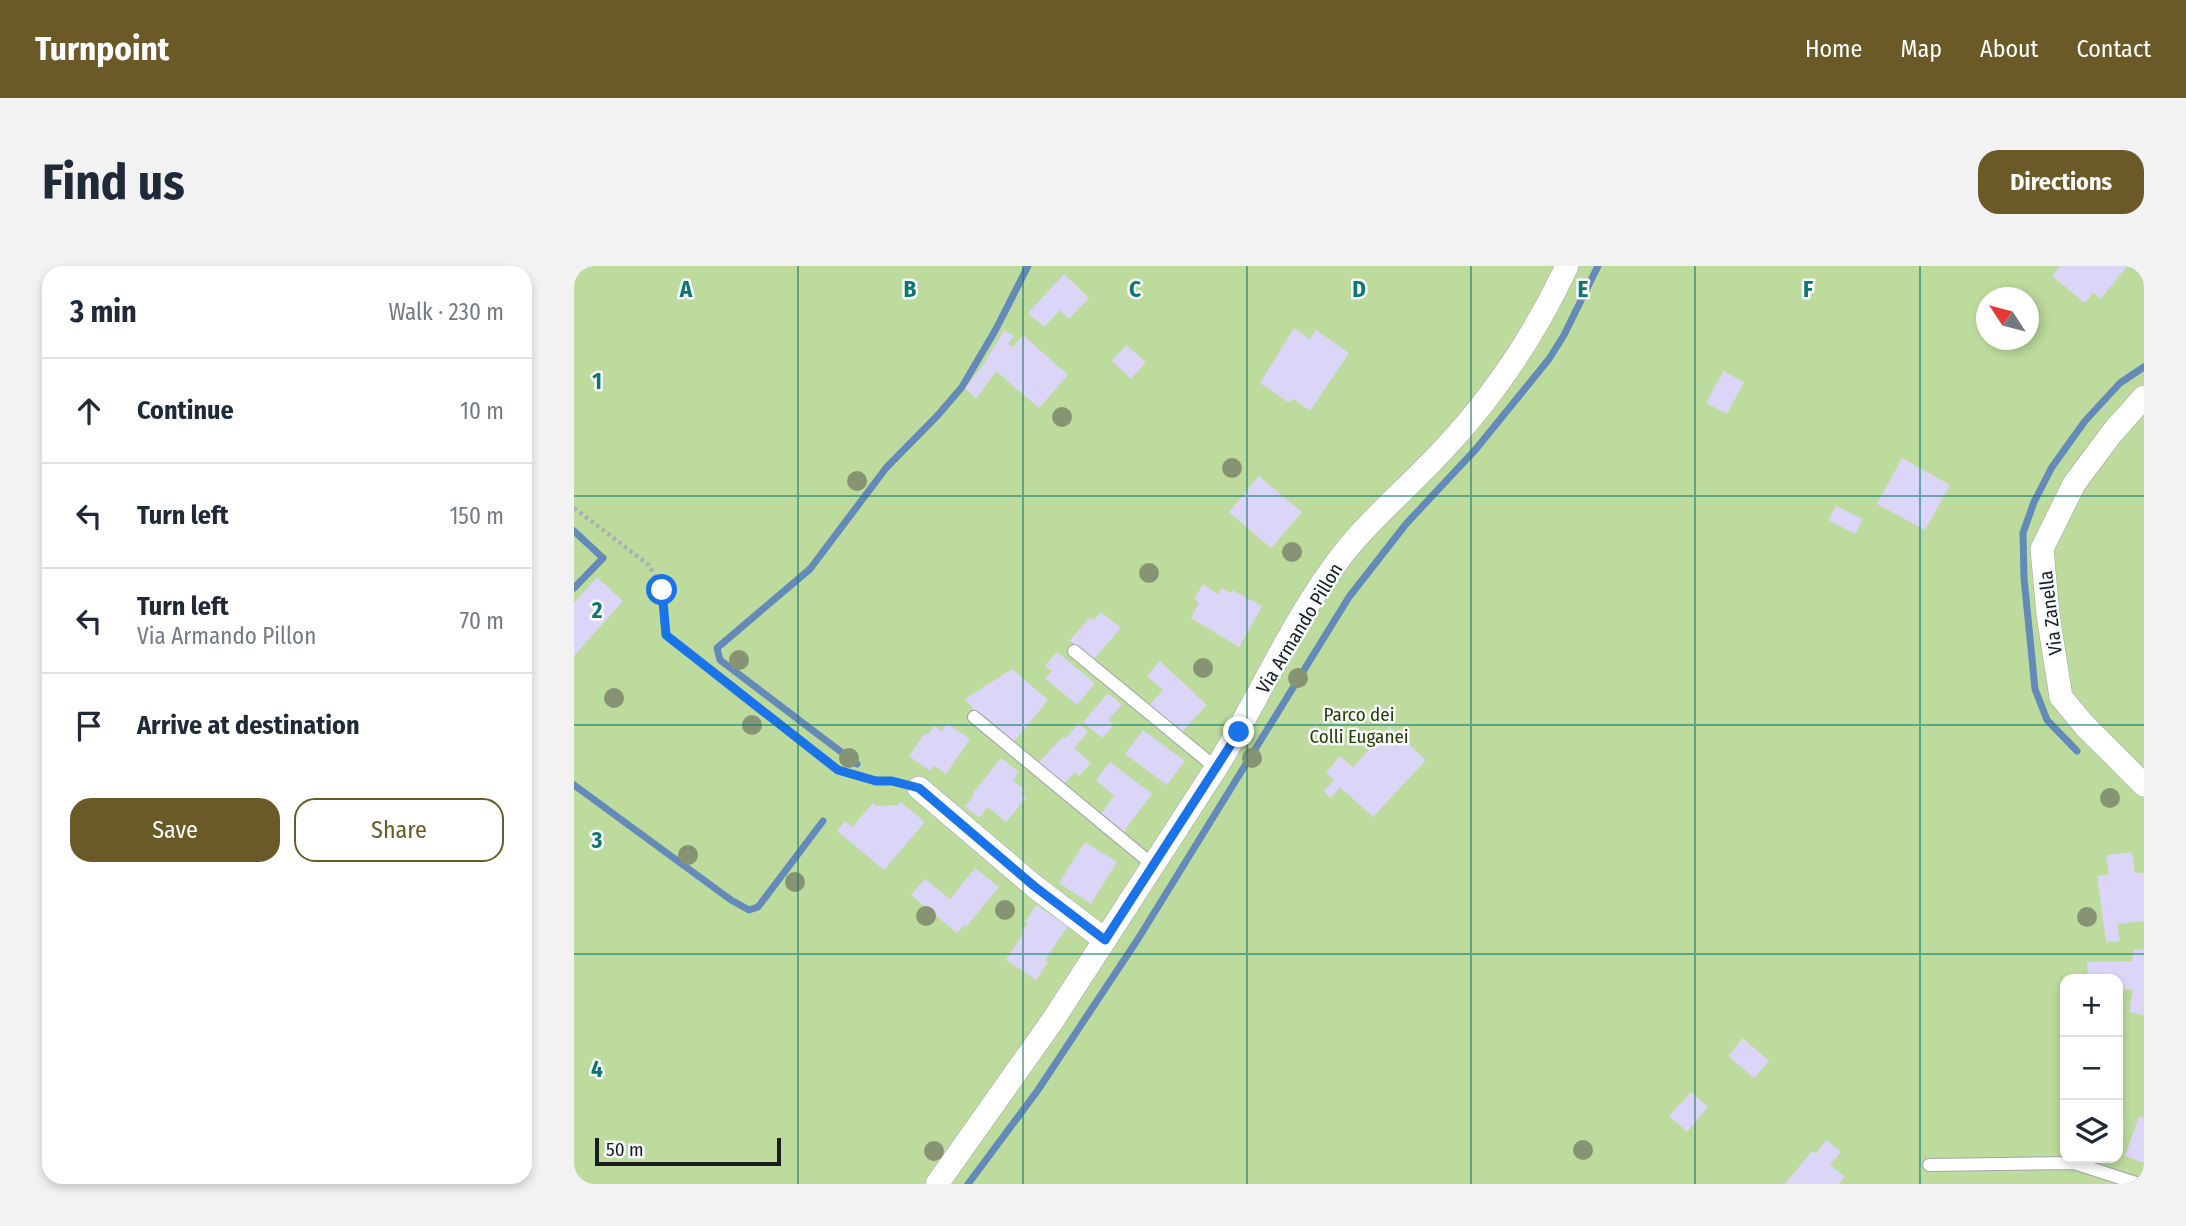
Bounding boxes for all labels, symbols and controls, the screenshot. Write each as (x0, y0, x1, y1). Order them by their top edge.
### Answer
text: Turnpoint (35, 29, 169, 69)
text: Home (1805, 35, 1862, 63)
text: Map (1900, 35, 1942, 63)
text: About (1980, 35, 2038, 63)
text: Contact (2076, 35, 2151, 63)
button: Directions (1978, 150, 2144, 214)
text: Find us (42, 153, 185, 212)
text: A (679, 275, 693, 303)
text: B (904, 275, 917, 303)
text: C (1129, 275, 1141, 303)
text: D (1352, 275, 1366, 303)
text: E (1578, 275, 1589, 303)
text: F (1803, 275, 1813, 303)
north arrow (1976, 287, 2039, 350)
text: 3 min (70, 294, 137, 330)
text: Walk · 230 m (388, 298, 504, 326)
text: 1 (592, 367, 602, 395)
icon: ahead (70, 392, 108, 430)
text: Continue (137, 395, 234, 426)
text: 10 m (460, 397, 504, 425)
icon: left (70, 497, 108, 535)
text: Turn left (137, 500, 229, 531)
text: 150 m (449, 502, 504, 530)
street label: Via Armando Pillon (1251, 559, 1347, 698)
street label: Via Zanella (2034, 569, 2067, 656)
route start (646, 574, 677, 605)
text: Turn left (137, 591, 229, 622)
text: 2 (591, 596, 603, 624)
icon: left (70, 602, 108, 640)
text: 70 m (460, 607, 504, 635)
text: Via Armando Pillon (137, 622, 316, 650)
park label: Parco dei Colli Euganei (1309, 703, 1409, 748)
icon: arrive (70, 707, 108, 745)
text: Arrive at destination (137, 710, 360, 741)
route end (1223, 716, 1254, 747)
button: Save (70, 798, 280, 862)
button: Share (294, 798, 504, 862)
text: 3 (591, 826, 603, 854)
map controls (2060, 974, 2123, 1163)
button: + (2060, 974, 2123, 1037)
button: − (2060, 1037, 2123, 1100)
text: 4 (591, 1055, 603, 1083)
button: layers (2060, 1100, 2123, 1163)
scale bar (595, 1135, 780, 1167)
text: 50 m (606, 1138, 644, 1161)

